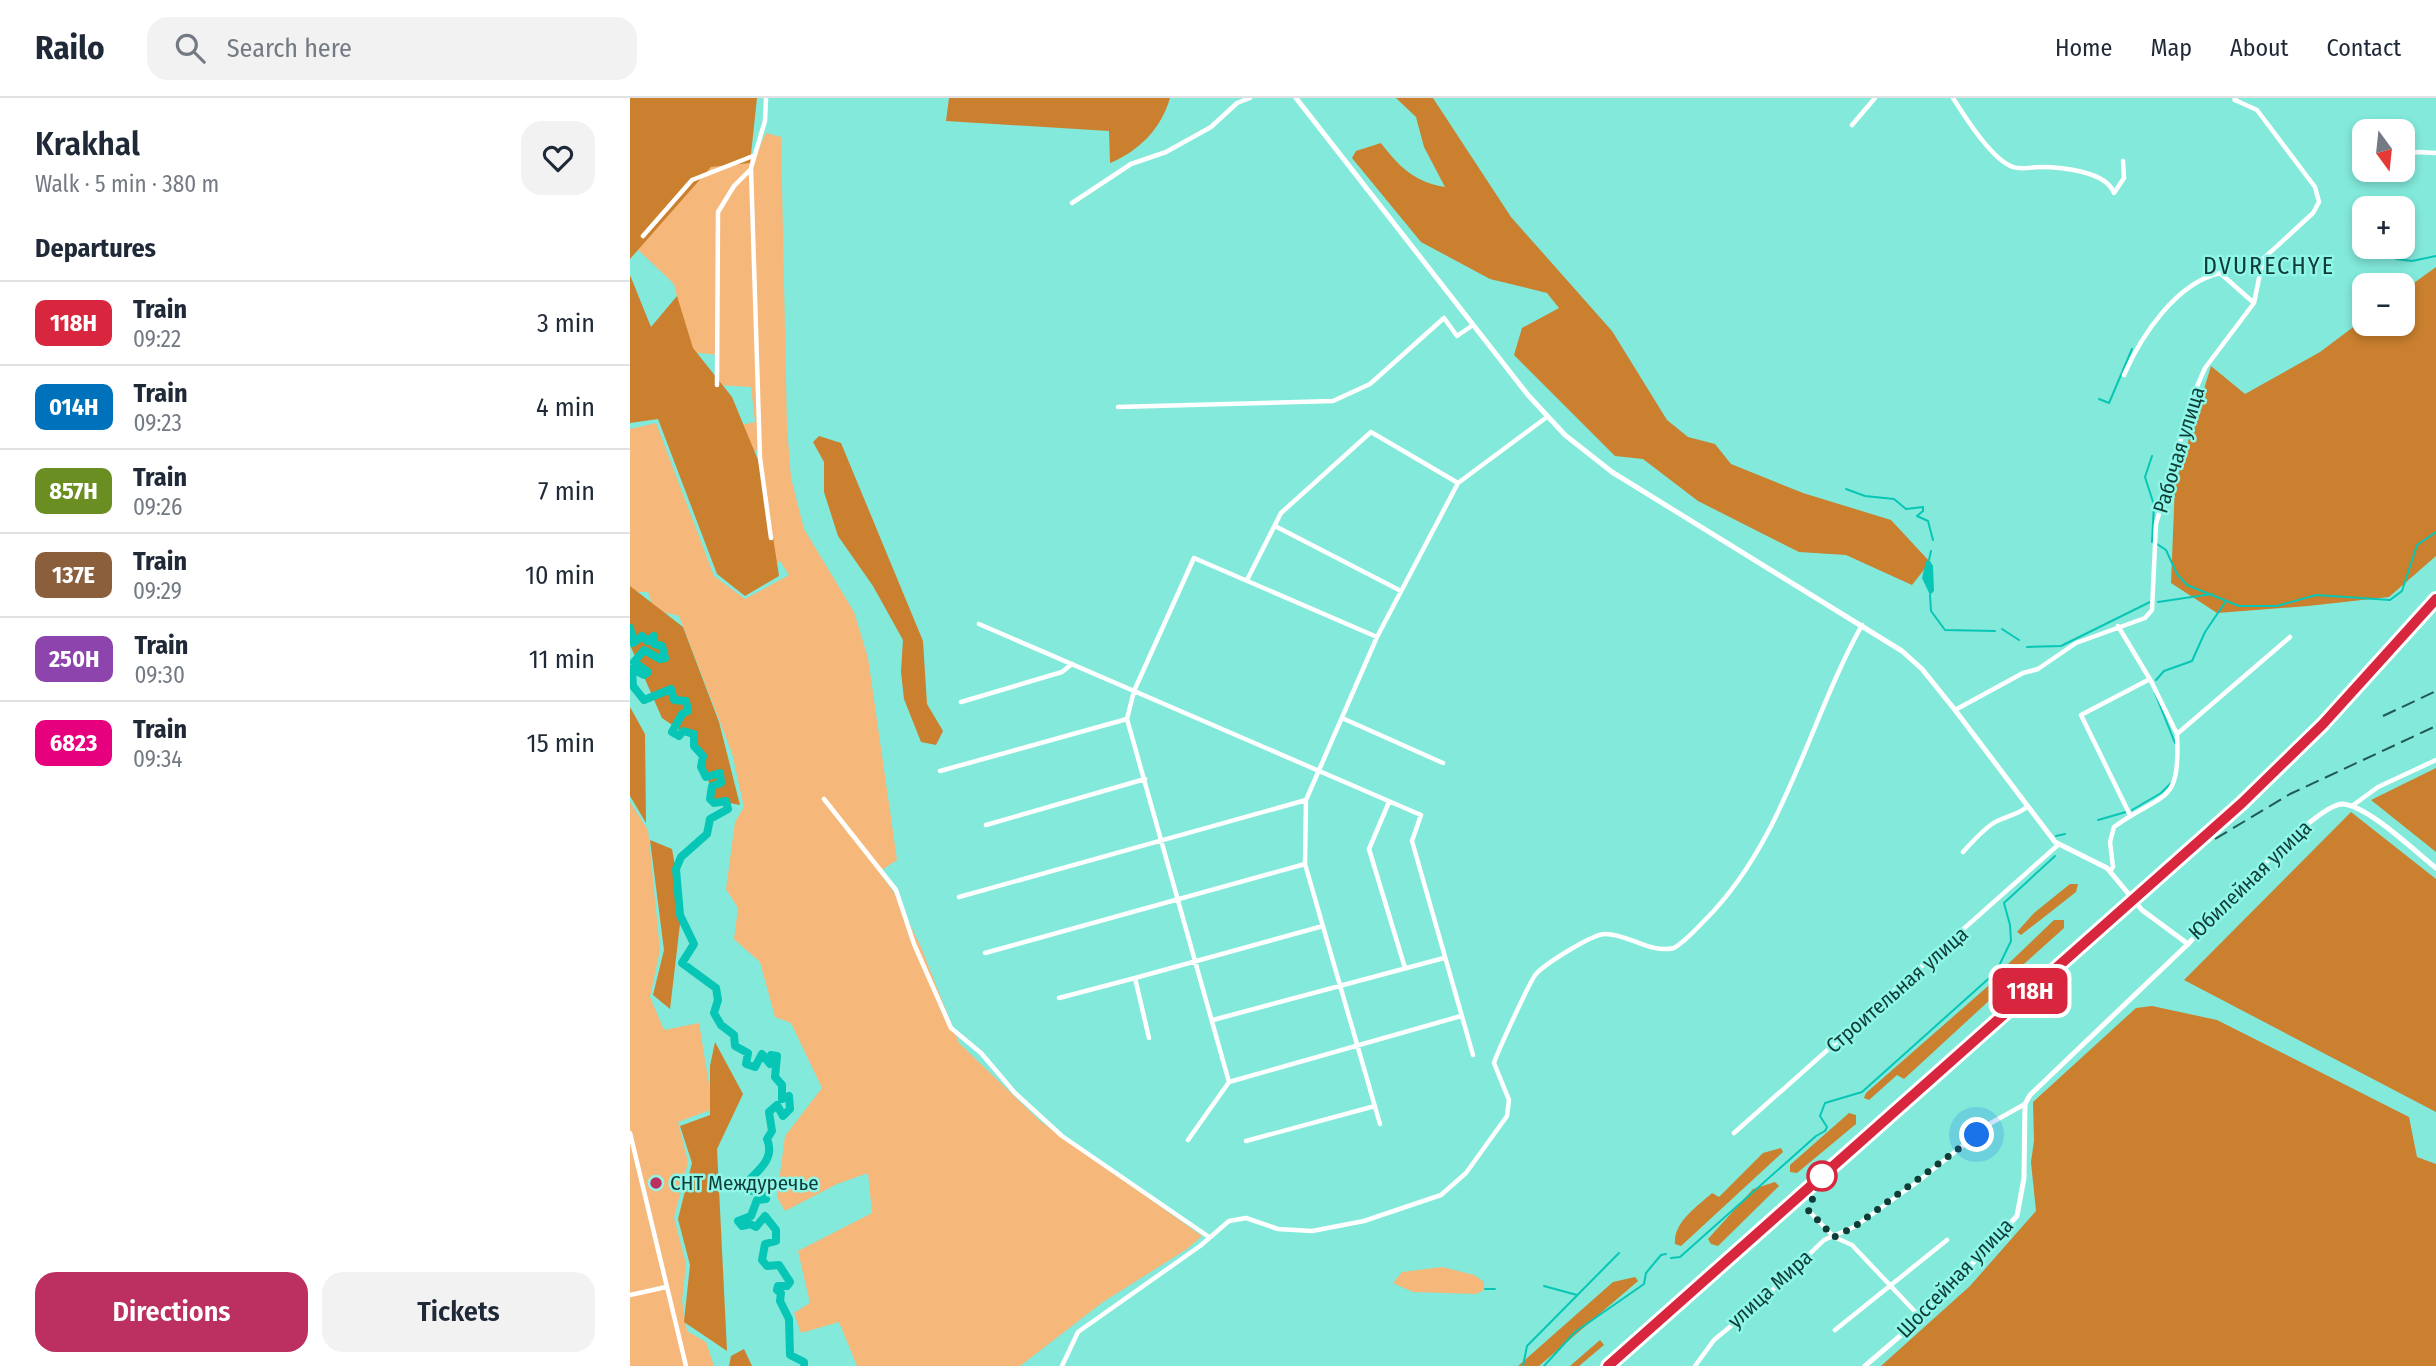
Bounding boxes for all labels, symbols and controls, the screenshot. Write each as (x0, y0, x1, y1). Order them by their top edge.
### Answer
search box (147, 17, 637, 80)
text: Railo (35, 28, 105, 68)
icon: search (171, 29, 209, 67)
text: Search here (227, 33, 352, 64)
text: Home (2055, 34, 2112, 62)
text: Map (2150, 34, 2192, 62)
text: About (2230, 34, 2288, 62)
text: Contact (2326, 34, 2401, 62)
north arrow (2352, 119, 2415, 182)
map controls (2352, 119, 2415, 336)
button: heart (521, 121, 595, 195)
text: Krakhal (35, 124, 140, 164)
text: Walk · 5 min · 380 m (35, 170, 219, 198)
button: + (2352, 196, 2415, 259)
text: Departures (35, 233, 156, 264)
district label: DVURECHYE (2203, 252, 2335, 280)
button: − (2352, 273, 2415, 336)
text: Train (133, 294, 187, 325)
text: 3 min (537, 308, 595, 339)
text: 118Н (50, 309, 97, 337)
text: 09:22 (133, 325, 181, 353)
text: Train (134, 378, 188, 409)
street label: Рабочая улица (2147, 384, 2211, 516)
text: 4 min (536, 392, 595, 423)
text: 014Н (49, 393, 99, 421)
text: 09:23 (134, 409, 182, 437)
text: Train (133, 462, 187, 493)
text: 7 min (538, 476, 595, 507)
text: 857Н (49, 477, 98, 505)
text: 09:26 (133, 493, 182, 521)
text: Train (133, 546, 187, 577)
text: 10 min (525, 560, 595, 591)
text: 137Е (52, 561, 95, 589)
text: 09:29 (133, 577, 182, 605)
text: Train (134, 630, 188, 661)
text: 11 min (529, 644, 595, 675)
text: 250Н (49, 645, 99, 673)
text: 09:30 (134, 661, 185, 689)
text: Train (133, 714, 187, 745)
text: 15 min (527, 728, 595, 759)
text: 6823 (50, 729, 97, 757)
text: 09:34 (133, 745, 182, 773)
street label: Юбилейная улица (2183, 815, 2317, 945)
street label: Строительная улица (1821, 921, 1973, 1059)
line badge: 118Н (1981, 968, 2079, 1014)
text: 118Н (2007, 977, 2054, 1005)
your location (1959, 1117, 1994, 1152)
unlabelled marker (1807, 1161, 1837, 1191)
place label: СНТ Междуречье (670, 1170, 819, 1196)
marker: СНТ Междуречье (648, 1175, 664, 1191)
street label: Шоссейная улица (1891, 1213, 2019, 1343)
street label: улица Мира (1722, 1244, 1818, 1334)
button: Directions (35, 1272, 308, 1352)
button: Tickets (322, 1272, 595, 1352)

